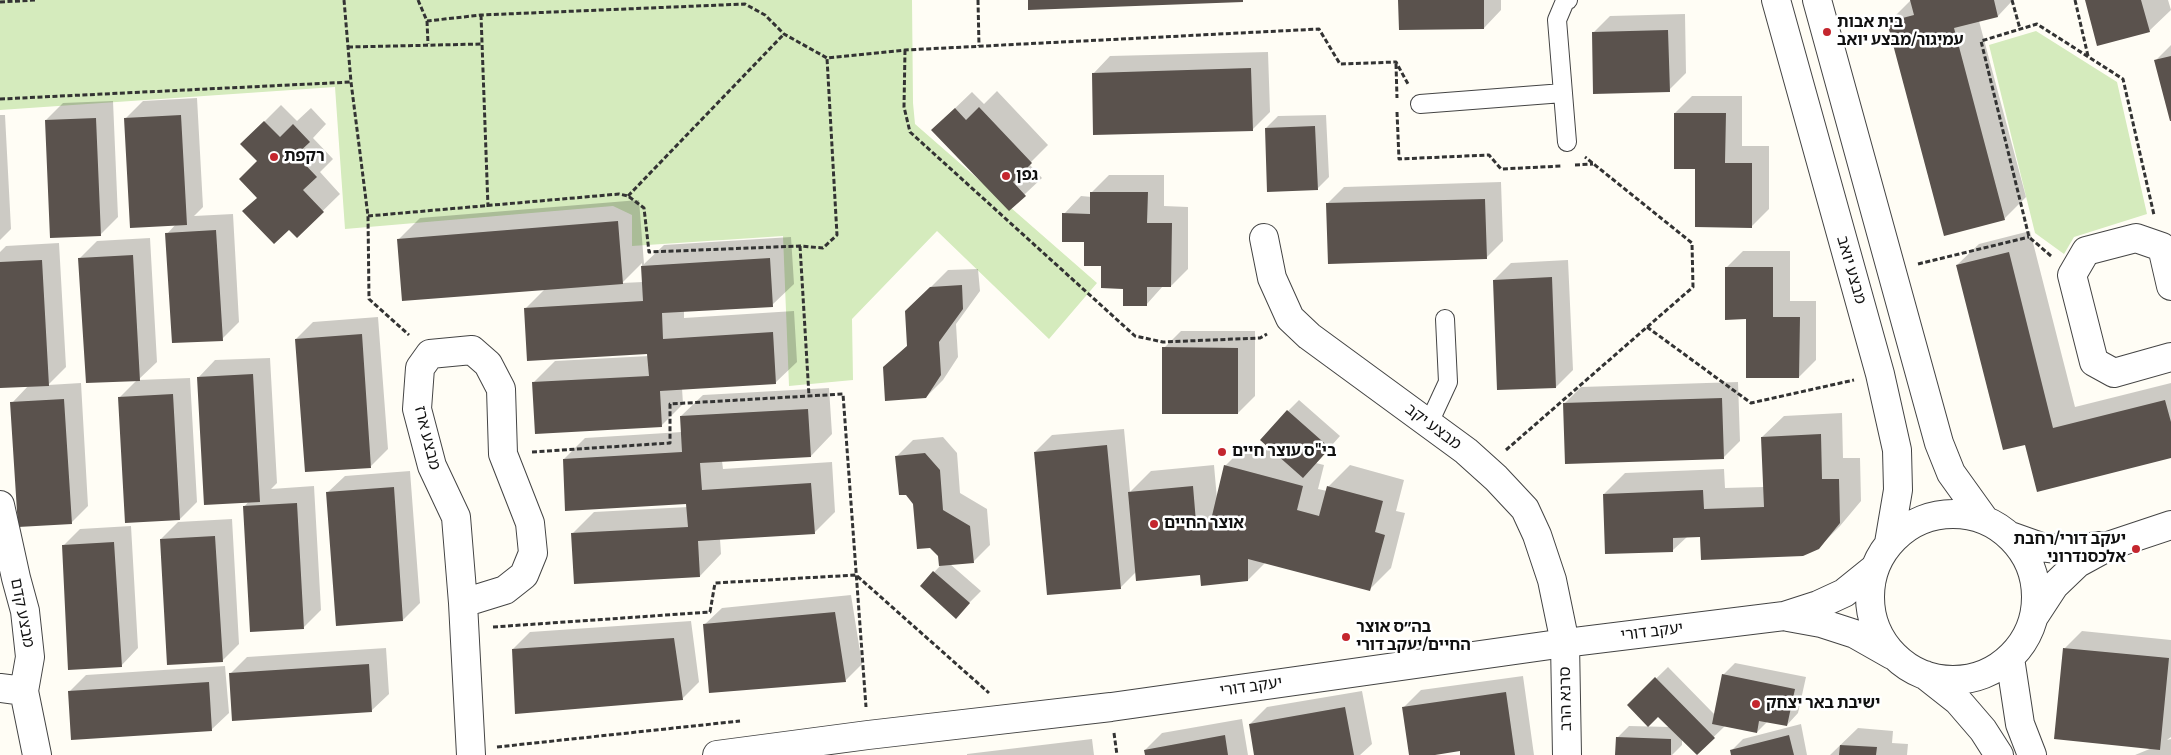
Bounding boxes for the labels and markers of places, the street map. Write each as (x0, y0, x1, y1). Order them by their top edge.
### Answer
place label: בית אבות עמיגור/מבצע יואב (1837, 13, 1964, 51)
marker: בית אבות עמיגור/מבצע יואב (1821, 26, 1833, 38)
place label: רקפת (284, 147, 325, 167)
marker: רקפת (268, 151, 280, 163)
place label: גפן (1016, 166, 1038, 186)
marker: גפן (1000, 170, 1012, 182)
place label: בי"ס עוצר חיים (1232, 442, 1336, 462)
marker: בי"ס עוצר חיים (1216, 446, 1228, 458)
place label: אוצר החיים (1164, 514, 1244, 534)
marker: אוצר החיים (1148, 518, 1160, 530)
place label: יעקב דורי/רחבת אלכסנדרוני (2013, 530, 2126, 568)
marker: יעקב דורי/רחבת אלכסנדרוני (2130, 543, 2142, 555)
place label: בה״ס אוצר החיים/יעקב דורי (1356, 618, 1471, 656)
marker: בה״ס אוצר החיים/יעקב דורי (1340, 631, 1352, 643)
place label: ישיבת באר יצחק (1766, 694, 1880, 714)
marker: ישיבת באר יצחק (1750, 698, 1762, 710)

